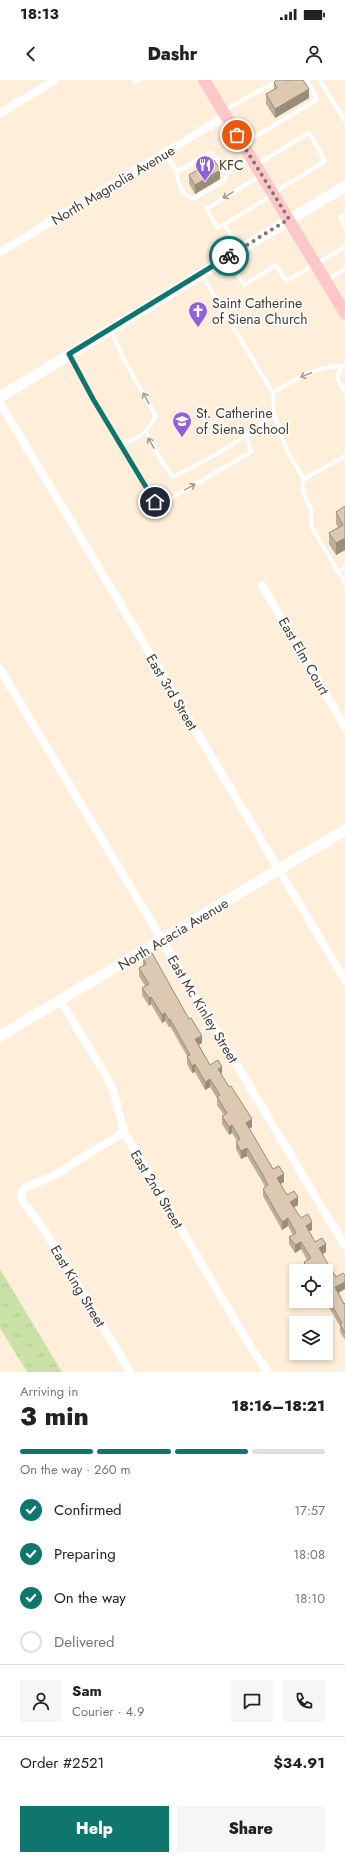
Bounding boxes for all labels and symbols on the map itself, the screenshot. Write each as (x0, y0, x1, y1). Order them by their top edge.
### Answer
pin (220, 118, 254, 152)
street label: North Magnolia Avenue (48, 140, 178, 230)
restaurant icon: KFC (194, 154, 216, 182)
place label: KFC (219, 155, 244, 175)
one-way arrow (222, 192, 234, 200)
courier (209, 236, 249, 276)
place label: Saint Catherine of Siena Church (212, 293, 308, 329)
church icon: Saint Catherine of Siena Church (187, 300, 209, 328)
one-way arrow (300, 371, 312, 379)
one-way arrow (142, 392, 149, 404)
place label: St. Catherine of Siena School (196, 403, 289, 439)
school or university icon: St. Catherine of Siena School (171, 410, 193, 438)
one-way arrow (147, 437, 155, 449)
one-way arrow (184, 483, 196, 491)
pin (138, 485, 172, 519)
street label: East Elm Court (274, 614, 335, 699)
street label: East 3rd Street (141, 650, 203, 734)
street label: North Acacia Avenue (114, 893, 232, 975)
street label: East Mc Kinley Street (163, 951, 244, 1067)
street label: East 2nd Street (126, 1146, 189, 1233)
street label: East King Street (46, 1241, 111, 1331)

